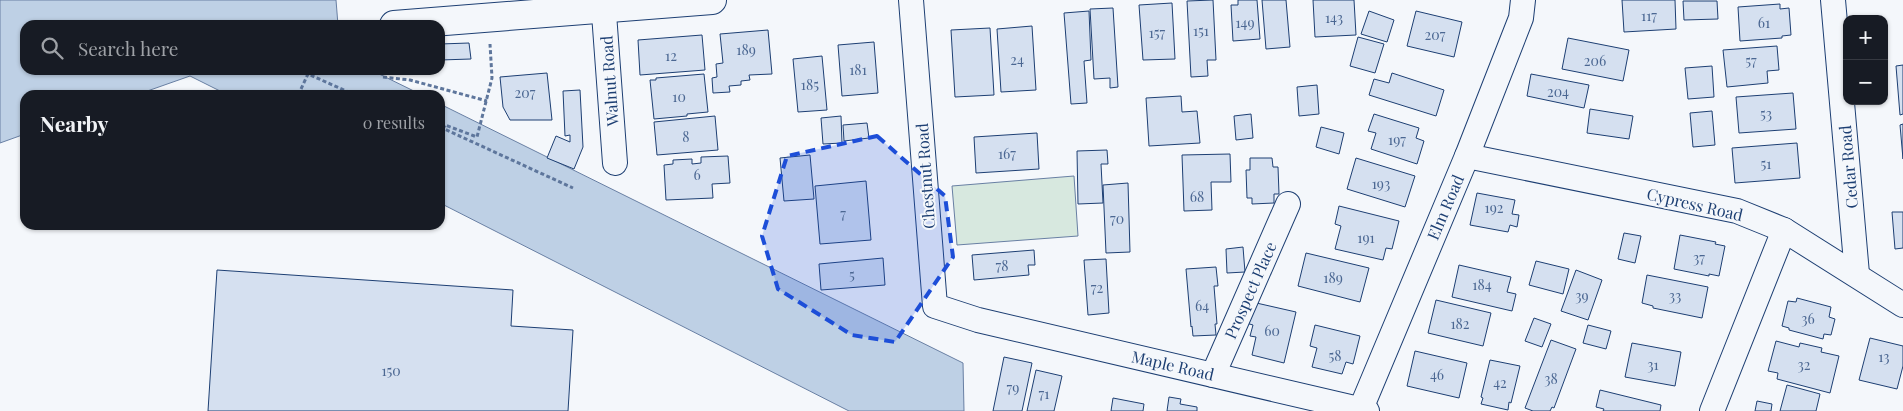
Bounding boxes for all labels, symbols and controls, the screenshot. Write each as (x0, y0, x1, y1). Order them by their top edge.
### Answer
house number: 117 (1641, 6, 1657, 25)
house number: 143 (1325, 8, 1343, 27)
house number: 149 (1235, 13, 1255, 32)
house number: 61 (1758, 13, 1770, 32)
map controls (1843, 15, 1888, 105)
button: + (1843, 15, 1888, 60)
search box (20, 20, 445, 75)
house number: 151 (1193, 21, 1209, 40)
house number: 157 (1149, 23, 1166, 42)
house number: 207 (1425, 25, 1446, 44)
icon: search (38, 34, 66, 62)
text: Search here (78, 35, 178, 61)
street label: Walnut Road (595, 35, 623, 128)
house number: 189 (736, 40, 756, 59)
house number: 12 (665, 46, 677, 65)
house number: 24 (1010, 50, 1024, 69)
house number: 206 (1584, 51, 1606, 70)
house number: 57 (1745, 51, 1757, 70)
house number: 181 (849, 60, 867, 79)
button: − (1843, 60, 1888, 105)
house number: 185 (801, 75, 819, 94)
house number: 204 (1547, 82, 1569, 101)
house number: 207 (515, 83, 536, 102)
house number: 10 (672, 87, 686, 106)
house number: 53 (1760, 104, 1772, 123)
text: Nearby (40, 109, 109, 137)
text: 0 results (363, 112, 425, 133)
street label: Chestnut Road (911, 122, 939, 230)
street label: Cedar Road (1834, 124, 1862, 210)
house number: 8 (682, 127, 690, 146)
house number: 197 (1388, 130, 1406, 149)
house number: 167 (998, 144, 1016, 163)
house number: 51 (1761, 154, 1772, 173)
house number: 6 (693, 165, 701, 184)
street label: Elm Road (1422, 171, 1468, 243)
house number: 193 (1372, 174, 1390, 193)
street label: Cypress Road (1645, 183, 1745, 225)
house number: 68 (1190, 187, 1204, 206)
house number: 192 (1484, 198, 1504, 217)
house number: 7 (840, 204, 846, 223)
house number: 70 (1110, 209, 1124, 228)
house number: 191 (1357, 228, 1375, 247)
street label: Prospect Place (1219, 238, 1281, 342)
house number: 37 (1693, 248, 1705, 267)
house number: 78 (996, 256, 1008, 275)
house number: 5 (849, 265, 855, 284)
house number: 189 (1323, 268, 1343, 287)
house number: 184 (1472, 275, 1492, 294)
house number: 72 (1091, 278, 1103, 297)
house number: 39 (1575, 286, 1589, 305)
house number: 33 (1669, 286, 1681, 305)
house number: 64 (1195, 296, 1209, 315)
house number: 36 (1801, 309, 1815, 328)
house number: 182 (1450, 314, 1470, 333)
house number: 60 (1264, 321, 1280, 340)
street label: Maple Road (1130, 345, 1216, 385)
house number: 58 (1328, 346, 1342, 365)
house number: 13 (1878, 347, 1890, 366)
house number: 31 (1647, 355, 1659, 374)
house number: 32 (1797, 355, 1811, 374)
house number: 150 (381, 361, 401, 380)
house number: 46 (1430, 365, 1444, 384)
house number: 38 (1544, 369, 1558, 388)
house number: 42 (1493, 373, 1507, 392)
house number: 79 (1007, 378, 1019, 397)
house number: 71 (1039, 384, 1049, 403)

